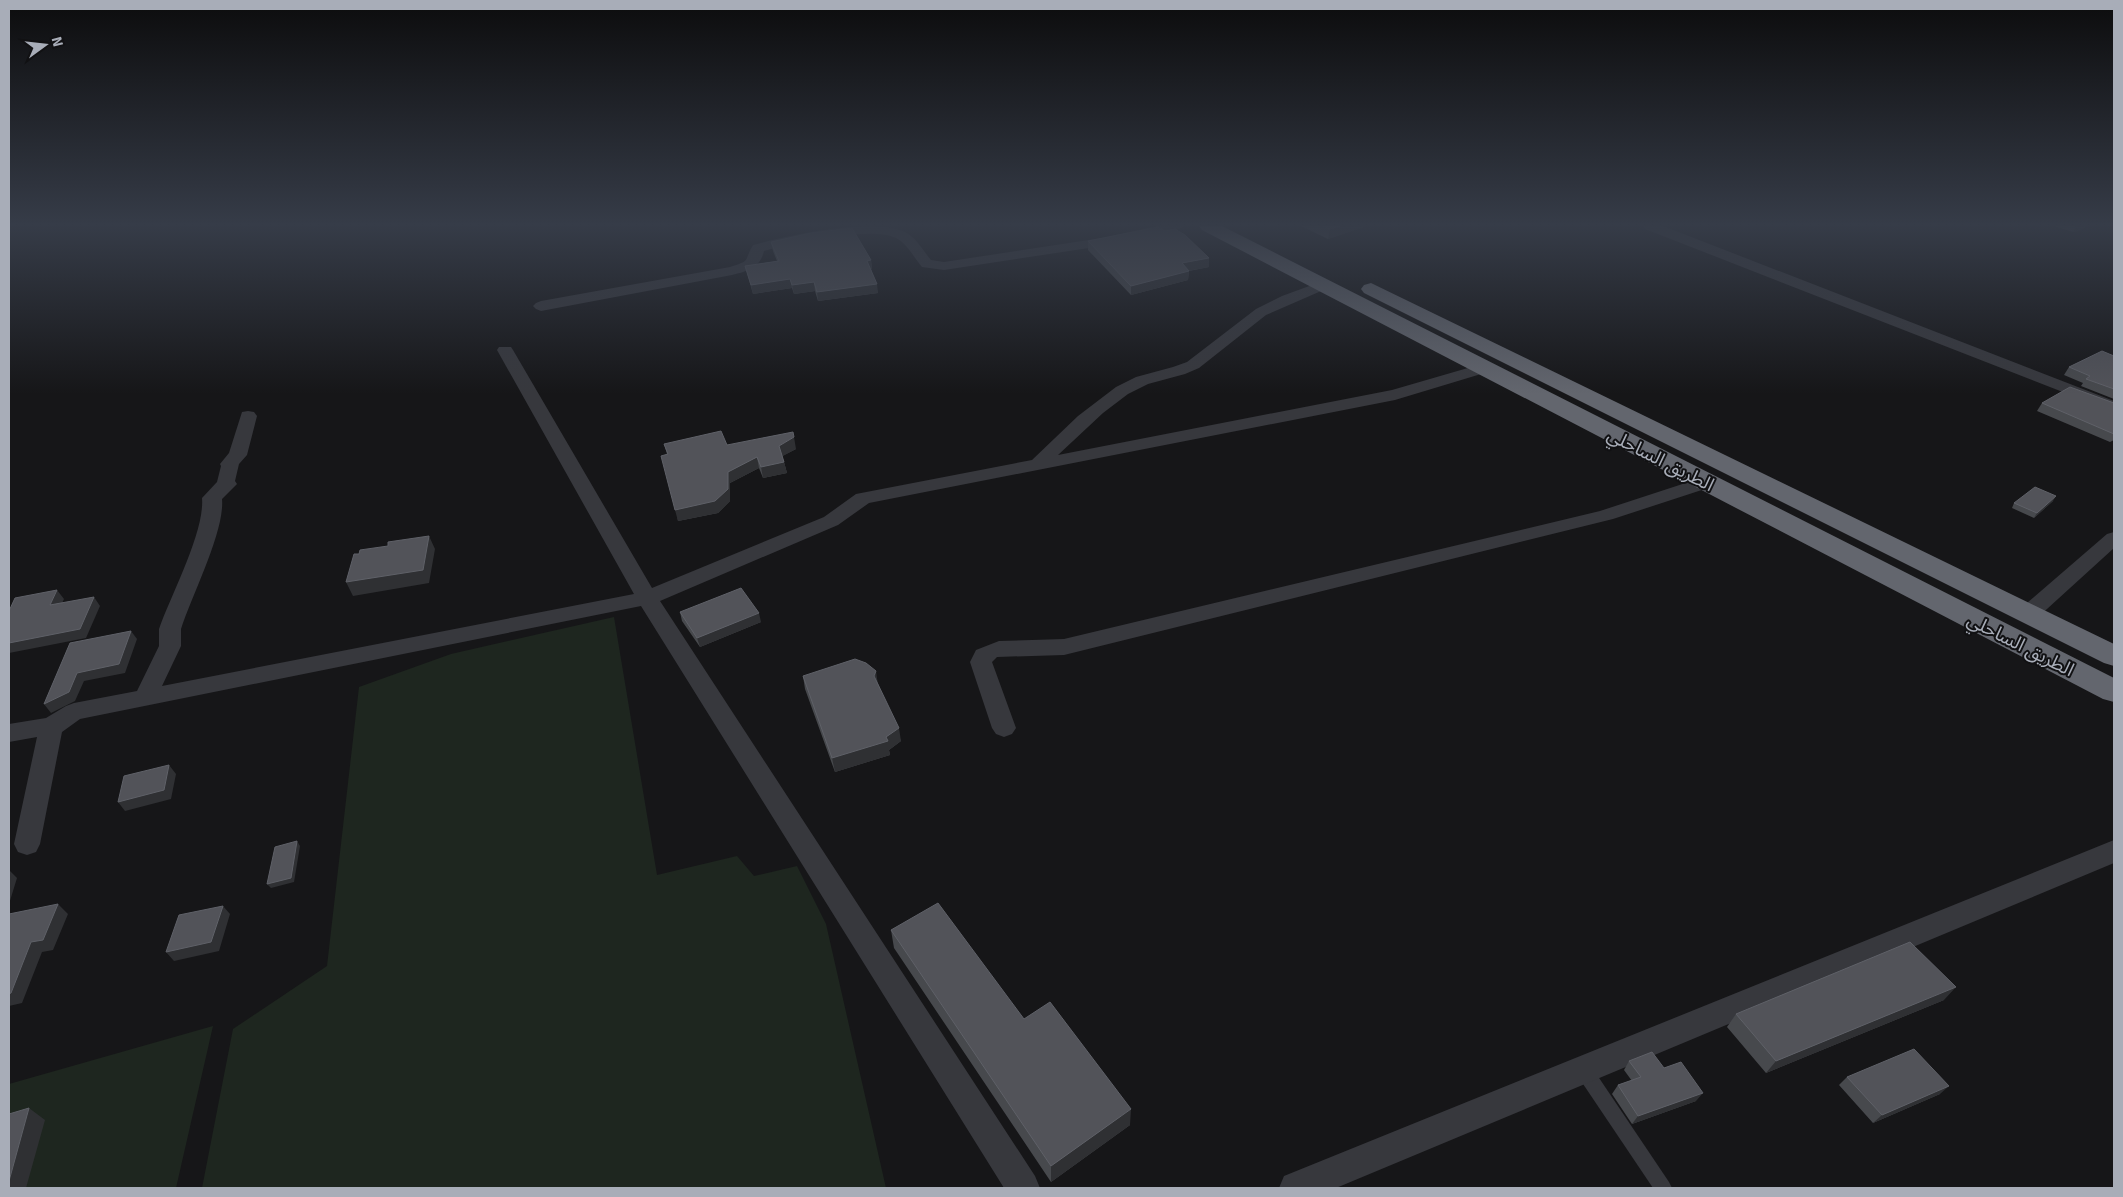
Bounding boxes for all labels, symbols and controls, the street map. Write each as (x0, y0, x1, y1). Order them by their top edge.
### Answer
north arrow (20, 20, 70, 70)
text: N (48, 35, 67, 49)
street label: الطريق الساحلي (1602, 423, 1718, 499)
street label: الطريق الساحلي (1962, 608, 2078, 684)

